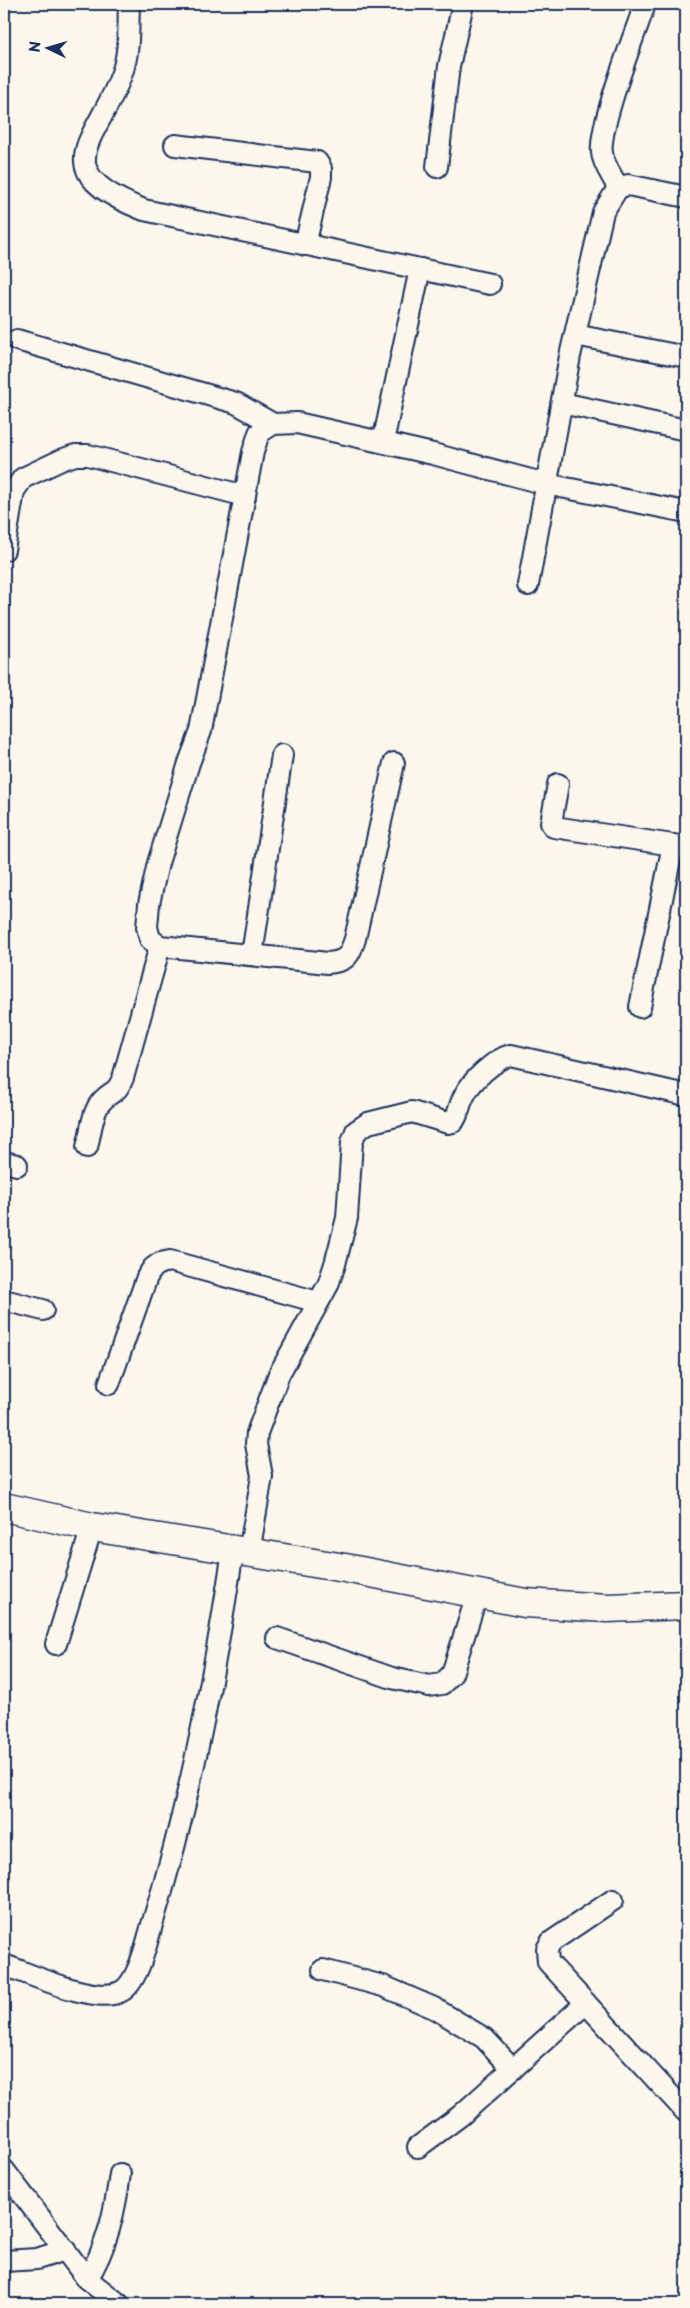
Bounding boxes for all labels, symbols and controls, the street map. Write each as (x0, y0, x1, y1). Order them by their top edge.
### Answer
north arrow (22, 22, 72, 72)
text: N (24, 40, 45, 53)

